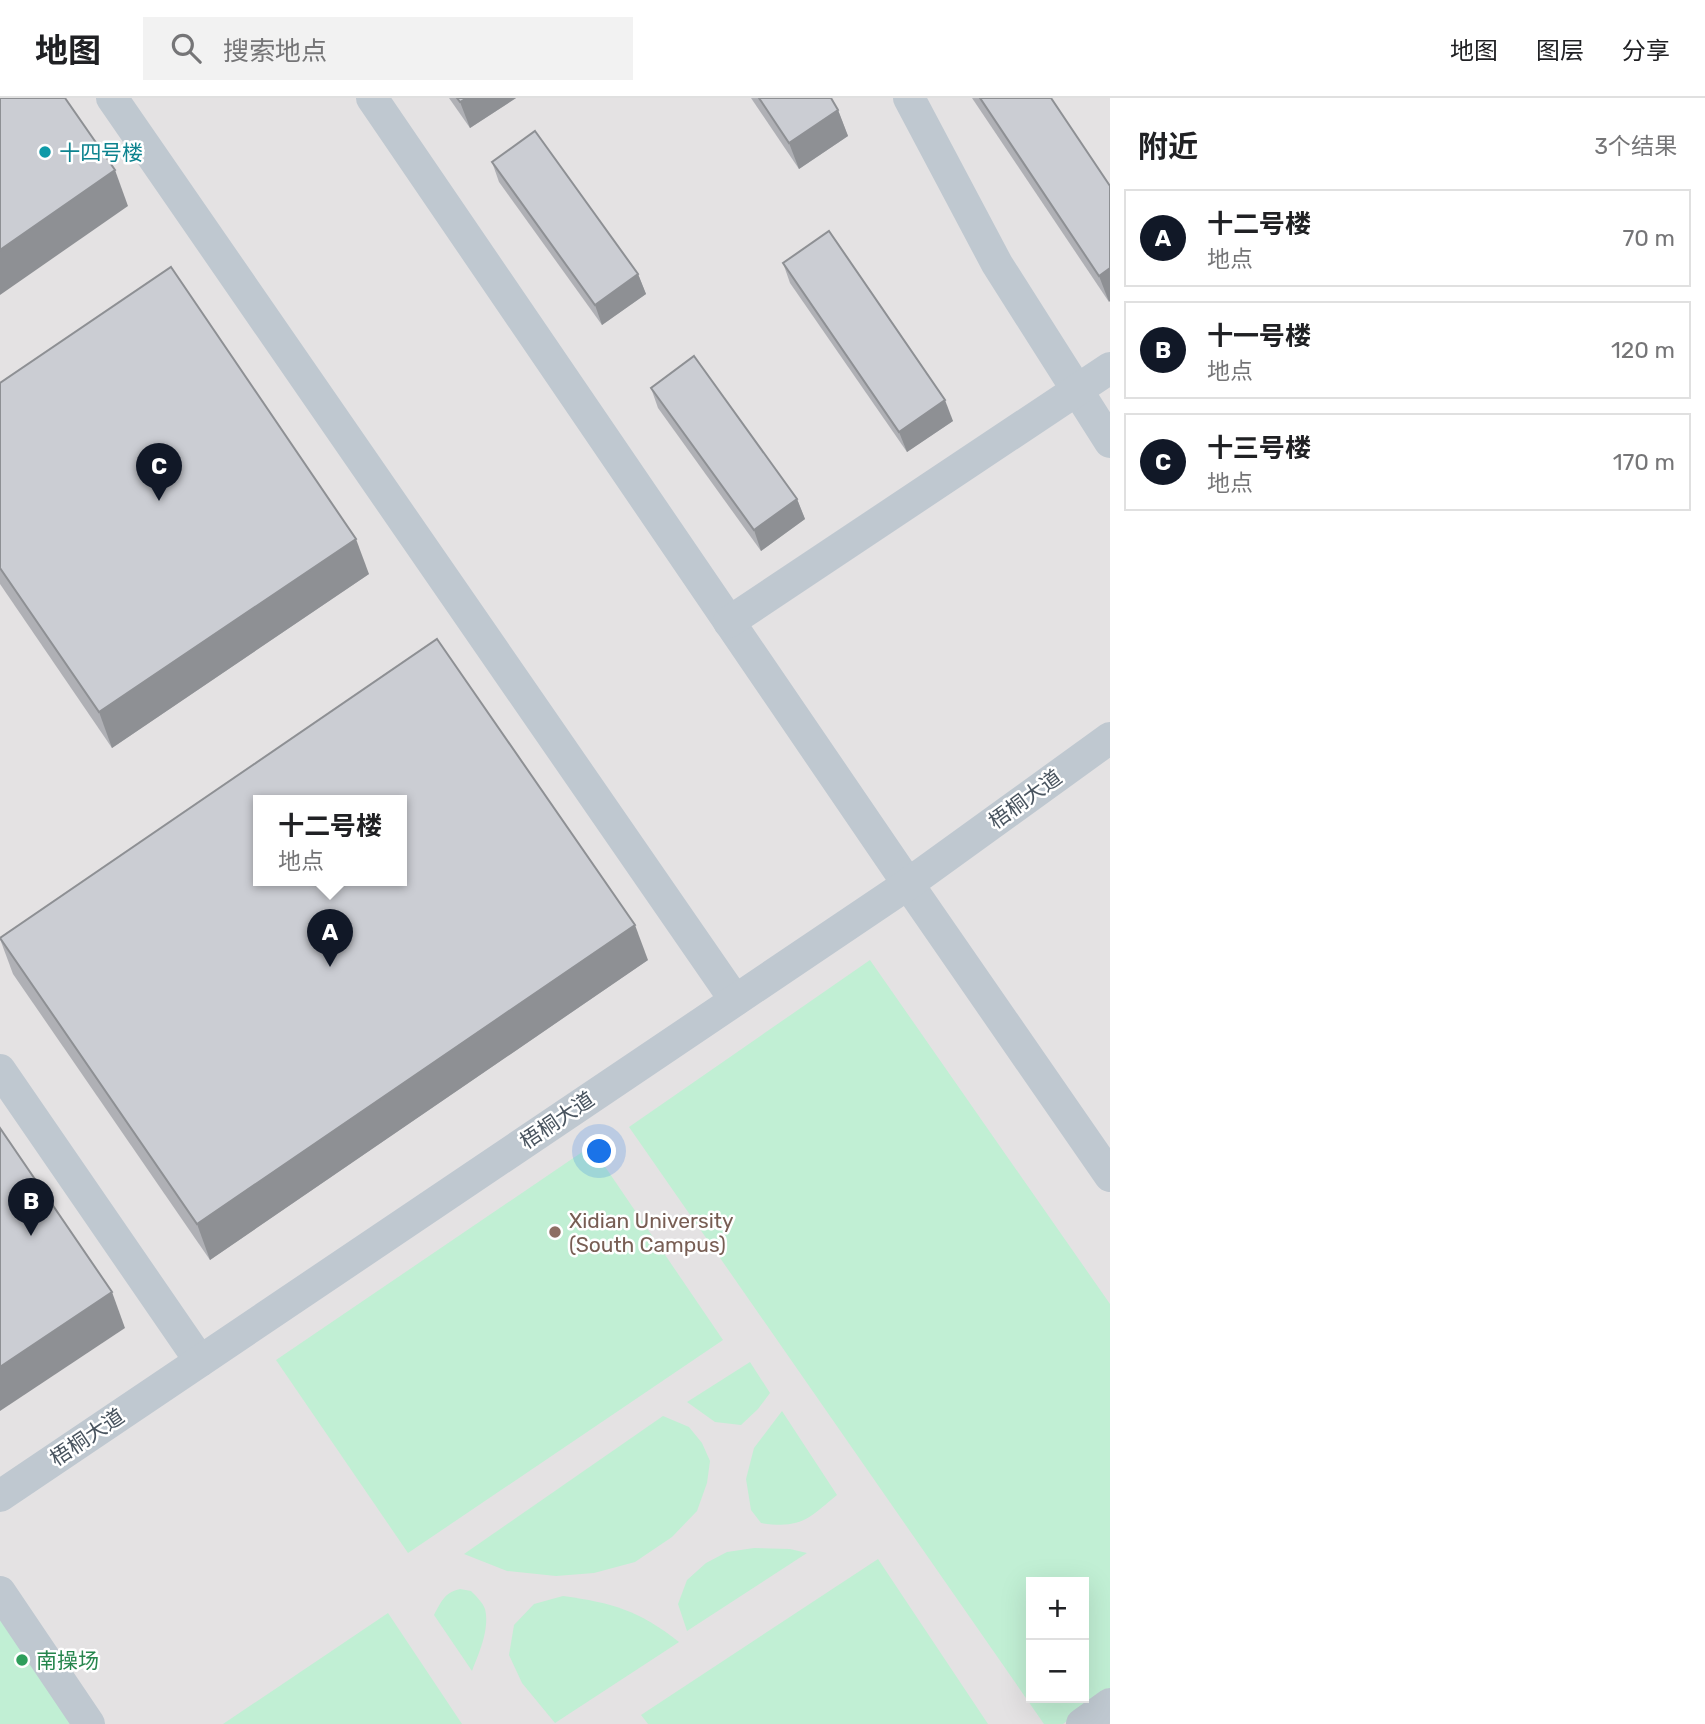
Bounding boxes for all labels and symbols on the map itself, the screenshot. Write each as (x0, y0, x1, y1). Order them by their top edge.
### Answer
place label: 十四号楼 (59, 140, 143, 165)
marker: 十四号楼 (37, 144, 53, 160)
pin: C (136, 443, 182, 501)
street label: 梧桐大道 (984, 764, 1066, 834)
pin: A (307, 909, 353, 967)
street label: 梧桐大道 (515, 1086, 599, 1154)
your location (582, 1134, 616, 1168)
pin: B (8, 1178, 54, 1236)
place label: Xidian University (South Campus) (569, 1208, 734, 1257)
marker: Xidian University (South Campus) (547, 1224, 563, 1240)
street label: 梧桐大道 (45, 1403, 129, 1471)
place label: 南操场 (36, 1648, 99, 1673)
marker: 南操场 (14, 1652, 30, 1668)

